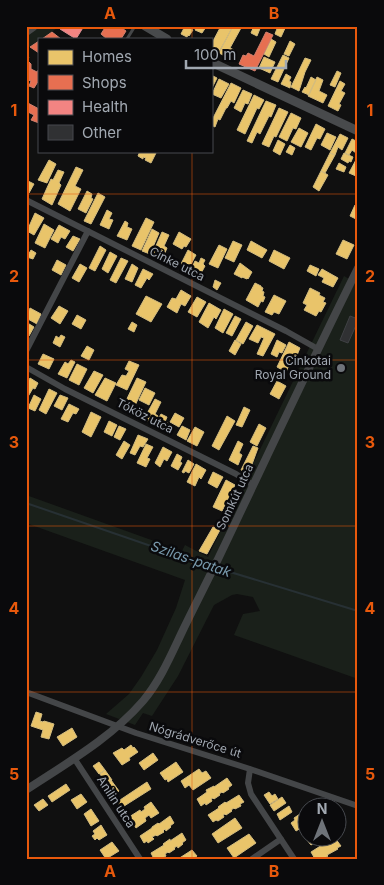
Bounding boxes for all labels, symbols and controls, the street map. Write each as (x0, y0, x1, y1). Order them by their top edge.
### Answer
text: A (104, 3, 116, 23)
text: B (269, 3, 279, 23)
legend (38, 38, 212, 152)
scale bar (186, 38, 286, 70)
text: 100 m (194, 45, 236, 64)
text: Homes (82, 47, 132, 66)
text: Shops (82, 73, 127, 92)
text: Health (82, 97, 128, 116)
text: 1 (11, 100, 17, 120)
text: 1 (367, 100, 373, 120)
text: Other (82, 123, 122, 142)
street label: Cinke utca (147, 243, 207, 284)
text: 2 (9, 266, 19, 286)
text: 2 (365, 266, 375, 286)
place label: Cinkotai Royal Ground (255, 353, 331, 382)
marker: Cinkotai Royal Ground (335, 362, 347, 374)
street label: Tóköz utca (114, 395, 176, 436)
text: 3 (9, 432, 19, 452)
text: 3 (365, 432, 375, 452)
street label: Somkút utca (213, 461, 256, 532)
water label: Szilas-patak (149, 537, 234, 580)
text: 4 (9, 598, 20, 618)
text: 4 (365, 598, 376, 618)
street label: Nógrádverőce út (147, 718, 243, 761)
text: 5 (9, 764, 19, 784)
text: 5 (365, 764, 375, 784)
street label: Anilin utca (94, 773, 139, 831)
north arrow (296, 798, 346, 848)
text: N (317, 800, 327, 817)
text: A (104, 861, 116, 881)
text: B (269, 861, 279, 881)

